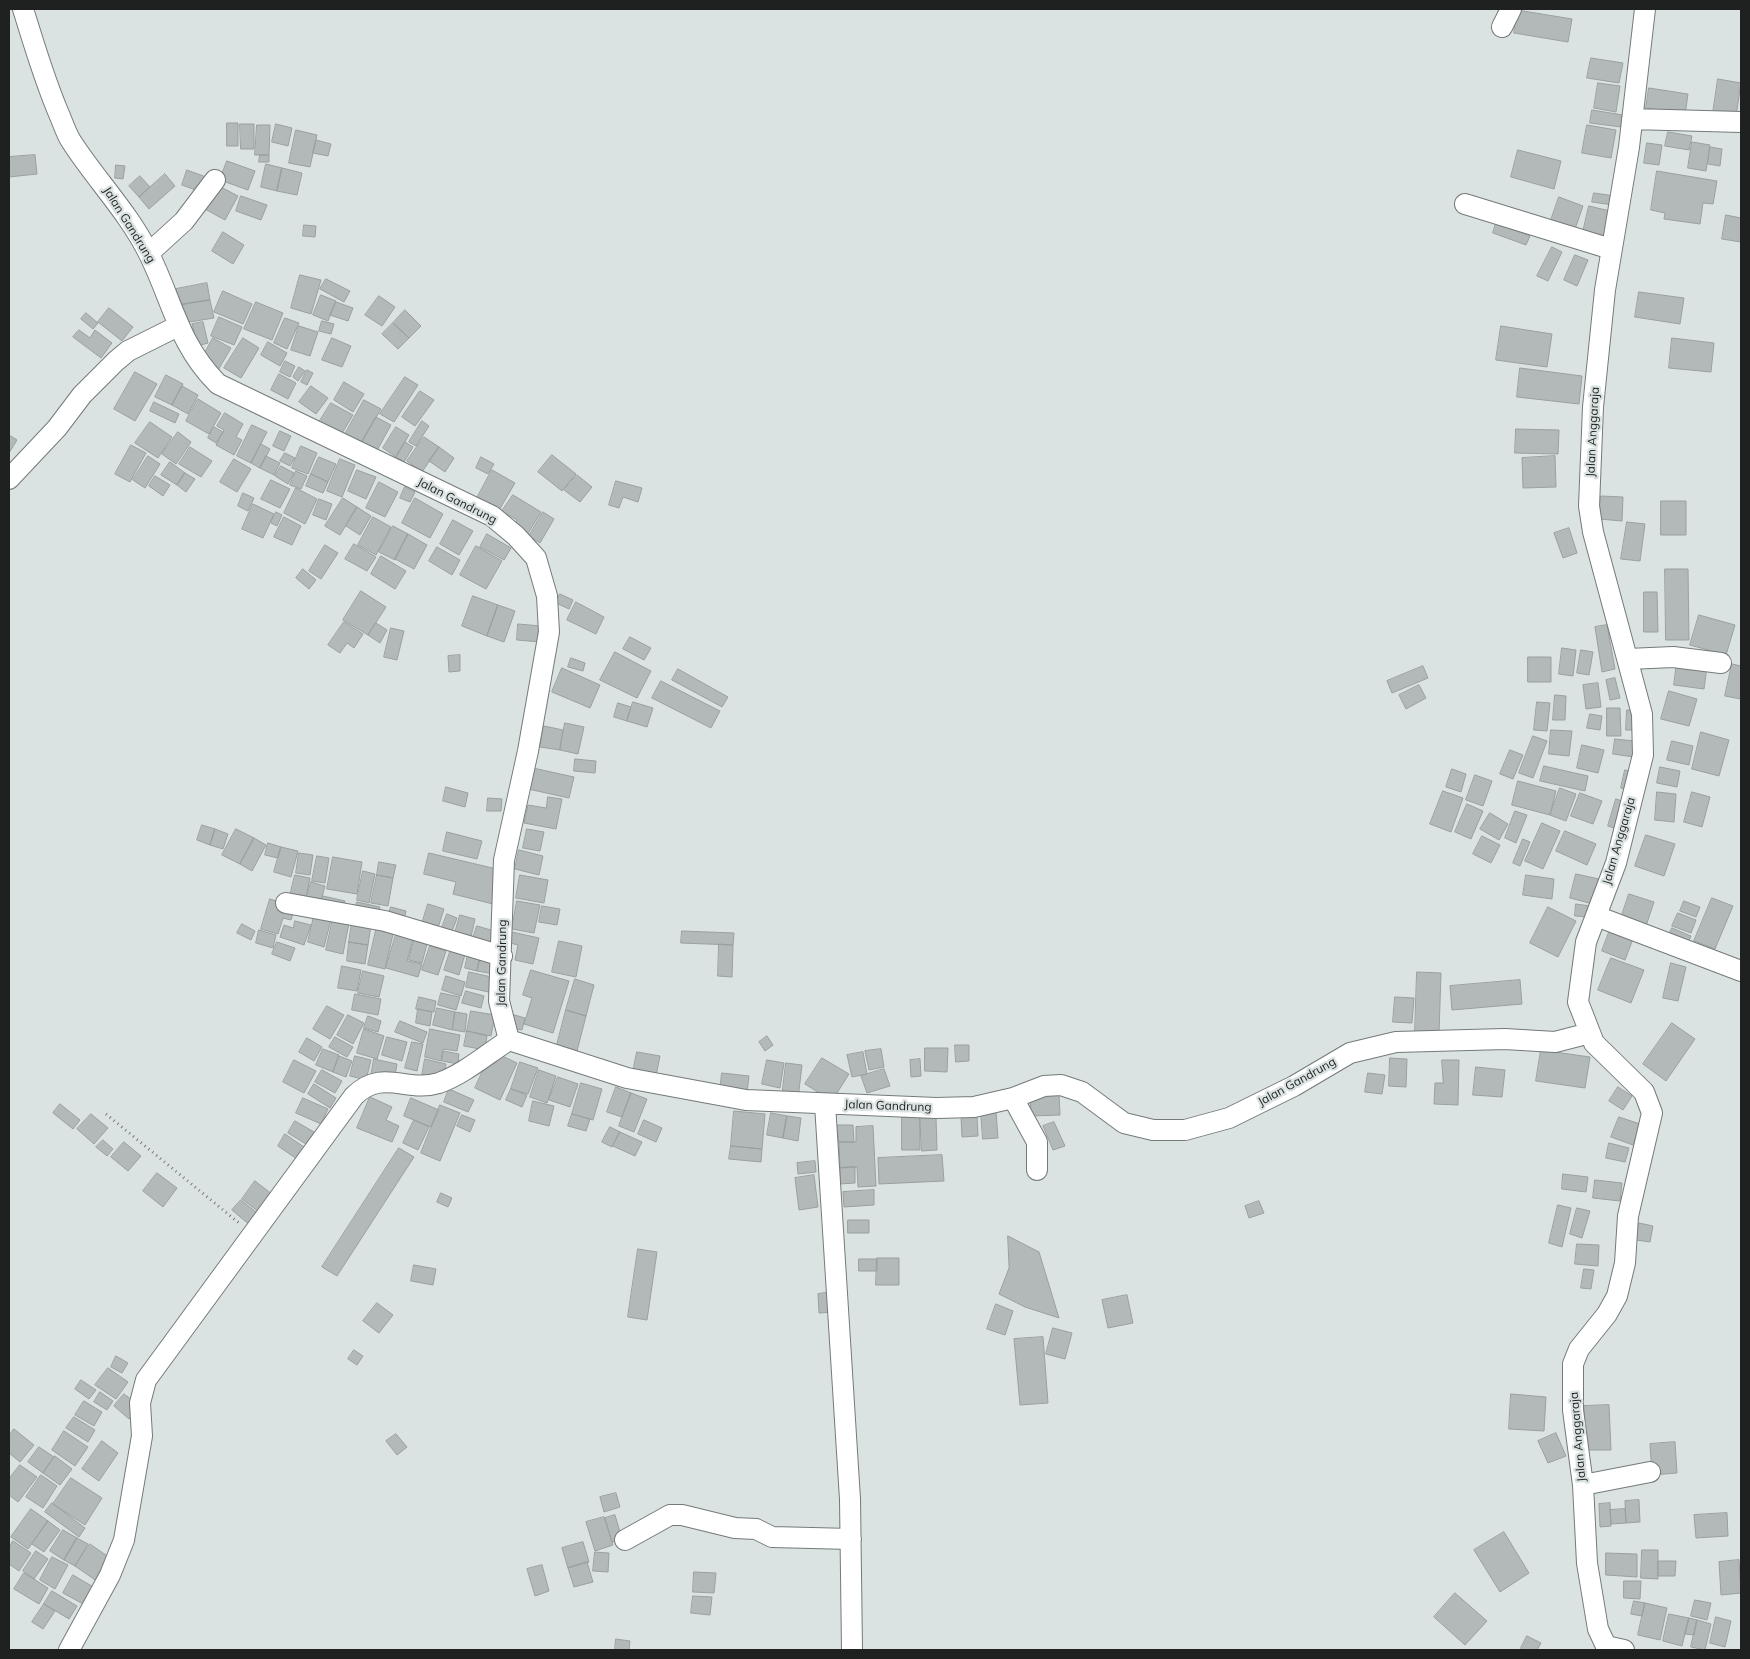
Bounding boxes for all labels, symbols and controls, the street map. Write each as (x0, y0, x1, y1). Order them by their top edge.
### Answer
street label: Jalan Gandrung (100, 184, 158, 266)
street label: Jalan Anggaraja (1583, 386, 1603, 478)
street label: Jalan Gandrung (415, 475, 499, 527)
street label: Jalan Anggaraja (1600, 796, 1638, 886)
street label: Jalan Gandrung (494, 919, 510, 1007)
street label: Jalan Gandrung (1255, 1055, 1339, 1109)
street label: Jalan Gandrung (844, 1097, 932, 1115)
street label: Jalan Anggaraja (1567, 1391, 1589, 1483)

